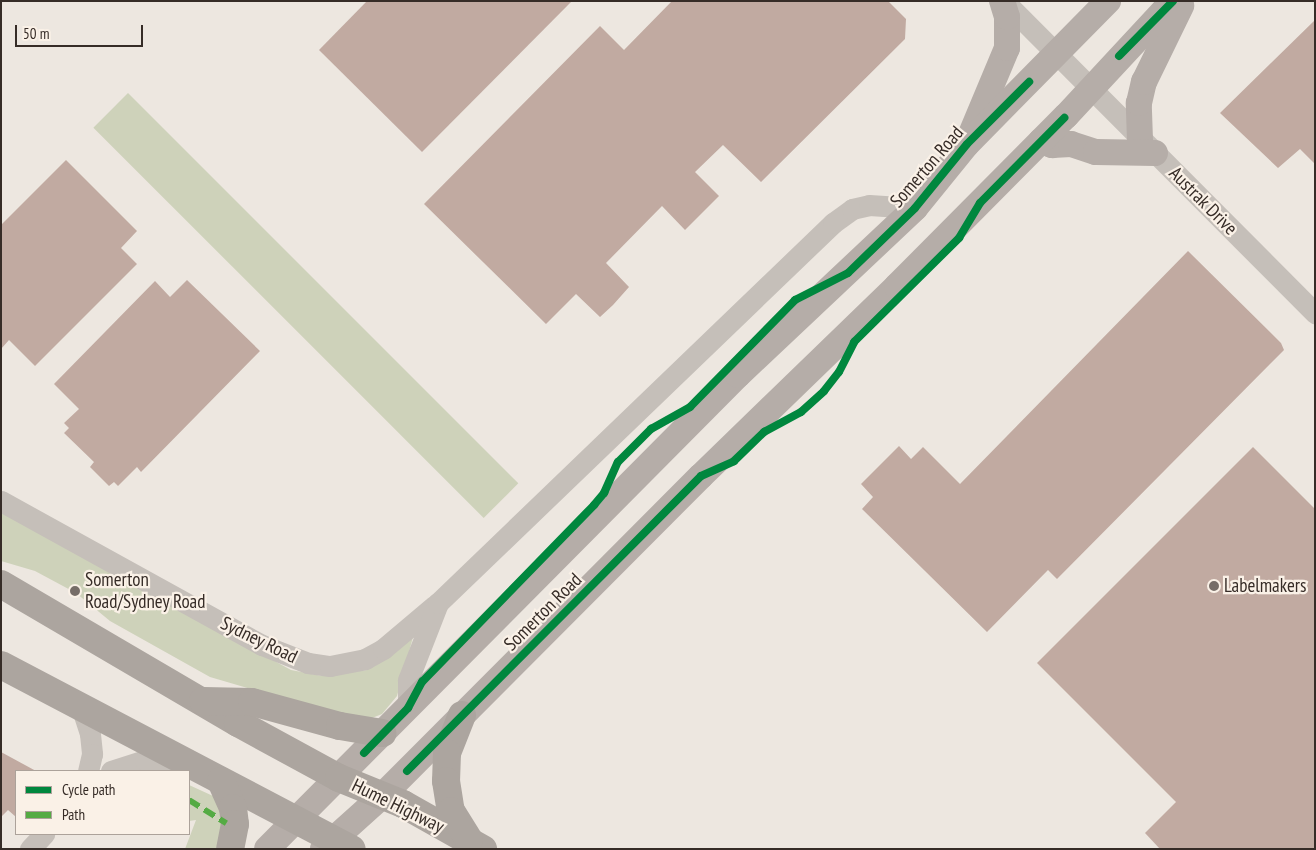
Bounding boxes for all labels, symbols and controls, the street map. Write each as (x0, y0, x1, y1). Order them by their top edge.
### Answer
scale bar (18, 15, 145, 47)
text: 50 m (23, 24, 49, 43)
street label: Somerton Road (886, 122, 968, 212)
street label: Austrak Drive (1164, 162, 1242, 240)
street label: Somerton Road (499, 568, 587, 656)
place label: Somerton Road/Sydney Road (85, 569, 206, 613)
place label: Labelmakers (1224, 575, 1306, 597)
marker: Labelmakers (1208, 580, 1220, 592)
marker: Somerton Road/Sydney Road (69, 585, 81, 597)
street label: Sydney Road (217, 612, 301, 668)
legend (15, 770, 190, 835)
street label: Hume Highway (348, 774, 448, 838)
text: Cycle path (62, 780, 115, 799)
text: Path (62, 805, 85, 824)

